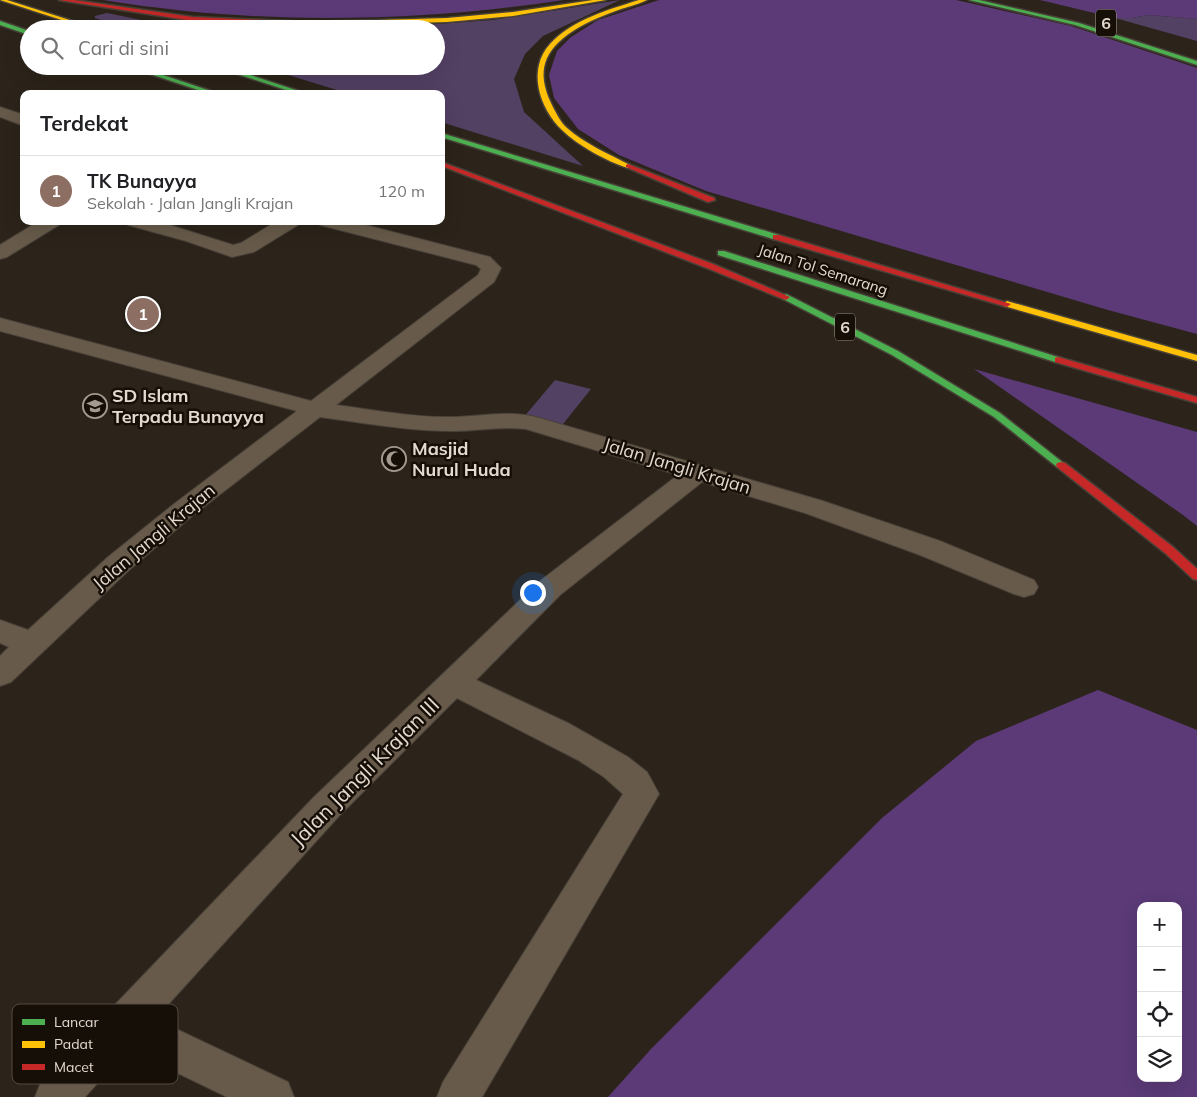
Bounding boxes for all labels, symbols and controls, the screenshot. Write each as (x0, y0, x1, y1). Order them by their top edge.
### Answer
road number: 6 (1096, 9, 1116, 36)
search box (20, 20, 445, 75)
icon: search (38, 34, 66, 62)
text: Cari di sini (78, 36, 169, 60)
text: Terdekat (40, 110, 128, 136)
text: TK Bunayya (87, 169, 197, 193)
text: 1 (51, 181, 61, 201)
text: 120 m (378, 181, 425, 201)
text: Sekolah · Jalan Jangli Krajan (87, 193, 293, 213)
street label: Jalan Tol Semarang (756, 240, 890, 299)
pin: 1 (127, 295, 159, 333)
road number: 6 (835, 314, 855, 341)
place label: SD Islam Terpadu Bunayya (112, 384, 264, 428)
school or university icon: SD Islam Terpadu Bunayya (82, 393, 108, 419)
street label: Jalan Jangli Krajan (601, 432, 754, 499)
place label: Masjid Nurul Huda (412, 437, 511, 481)
mosque icon: Masjid Nurul Huda (381, 446, 407, 472)
street label: Jalan Jangli Krajan (88, 479, 220, 595)
your location (520, 580, 546, 606)
street label: Jalan Jangli Krajan III (284, 691, 444, 851)
map controls (1137, 902, 1182, 1082)
button: + (1137, 902, 1182, 947)
button: − (1137, 947, 1182, 992)
button: locate (1137, 992, 1182, 1037)
legend (12, 1004, 178, 1084)
text: Lancar (54, 1013, 100, 1031)
text: Padat (54, 1035, 93, 1053)
button: layers (1137, 1037, 1182, 1082)
text: Macet (54, 1058, 94, 1076)

